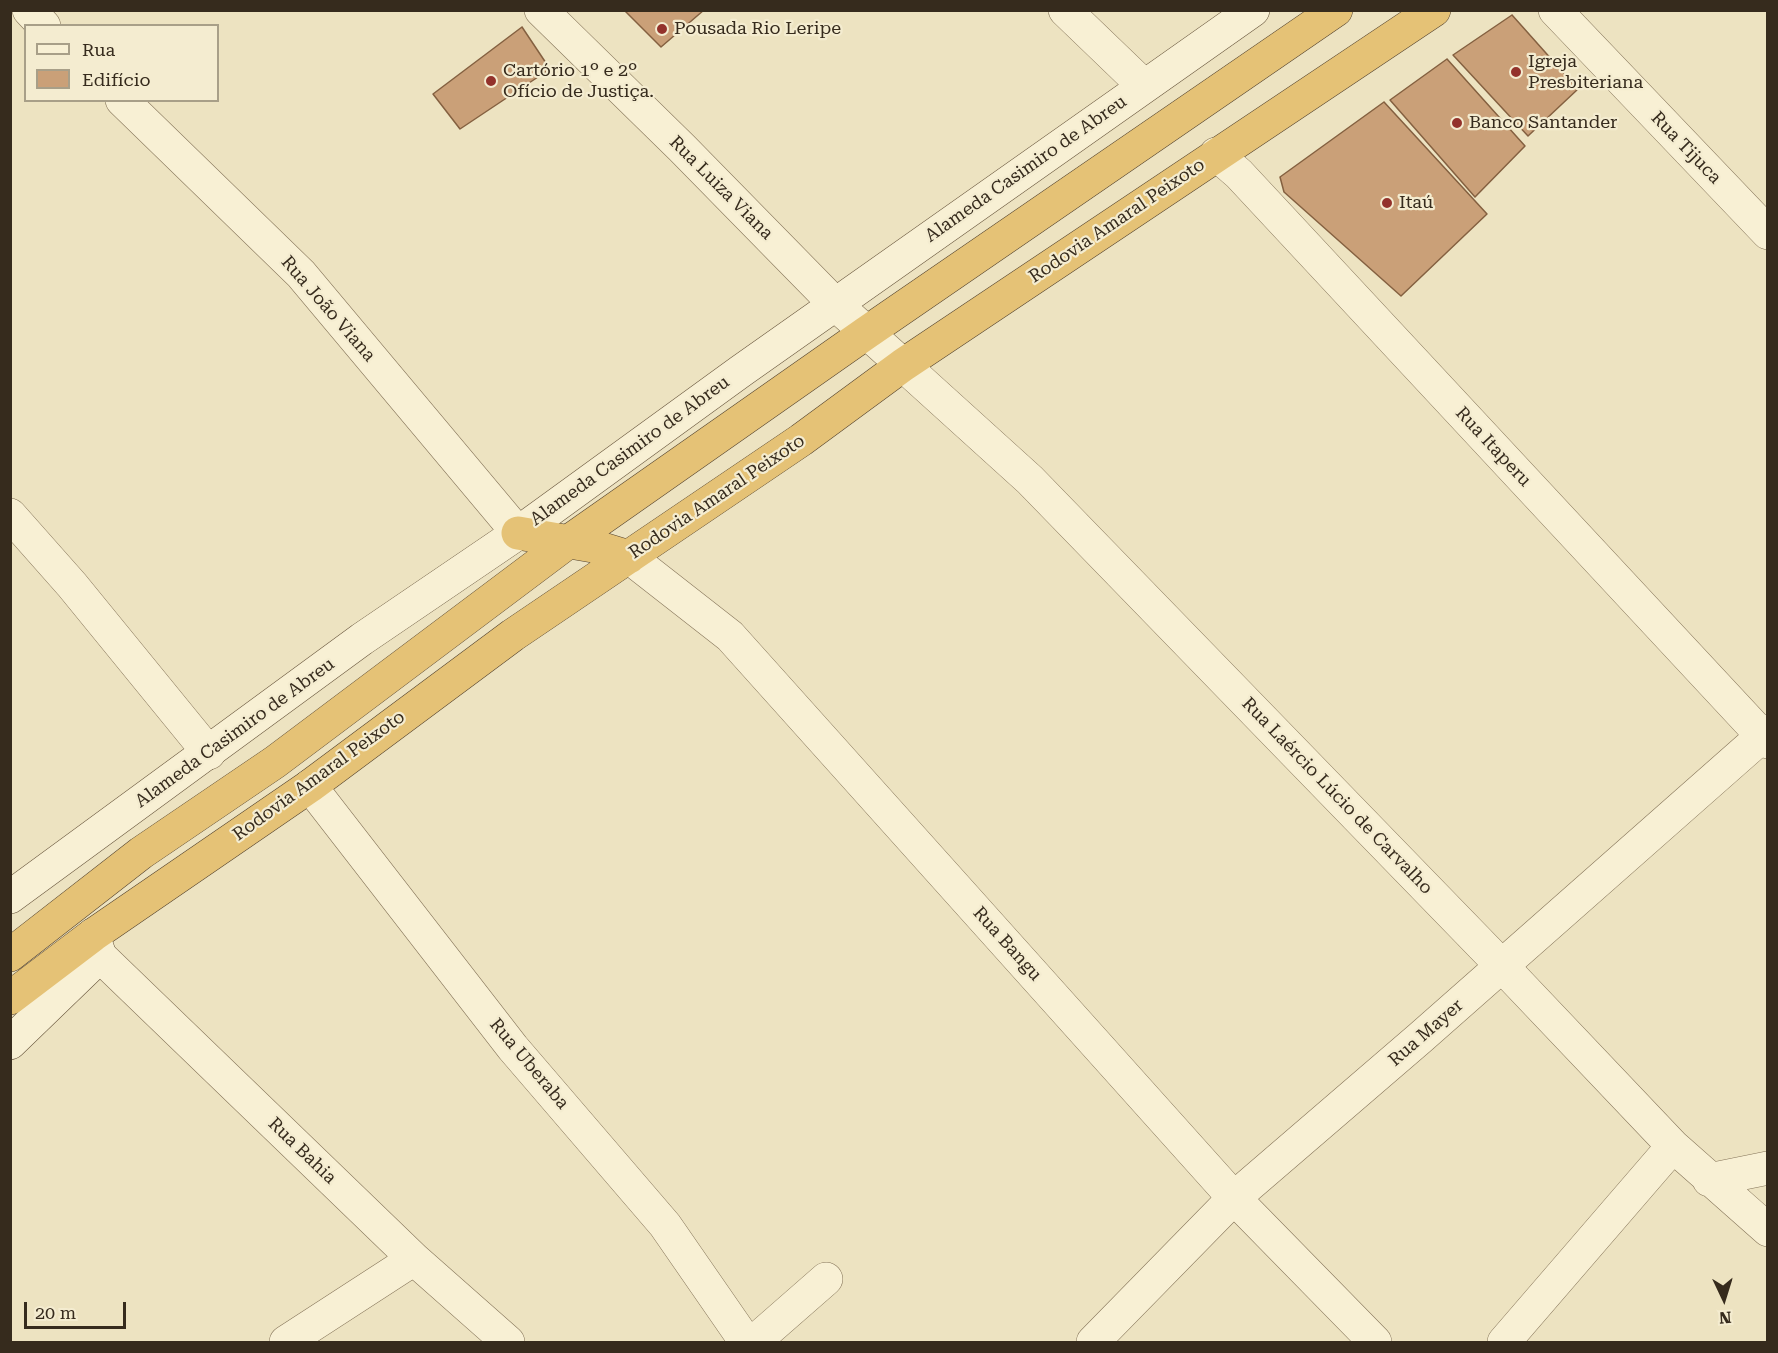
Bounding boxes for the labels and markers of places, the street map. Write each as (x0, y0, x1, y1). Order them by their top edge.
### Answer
place label: Pousada Rio Leripe (674, 18, 841, 40)
marker: Pousada Rio Leripe (655, 22, 669, 36)
place label: Igreja Presbiteriana (1528, 51, 1643, 94)
place label: Cartório 1º e 2º Ofício de Justiça. (503, 60, 654, 103)
marker: Igreja Presbiteriana (1509, 65, 1523, 79)
marker: Cartório 1º e 2º Ofício de Justiça. (484, 74, 498, 88)
place label: Banco Santander (1469, 112, 1617, 134)
marker: Banco Santander (1450, 116, 1464, 130)
place label: Itaú (1399, 192, 1433, 214)
marker: Itaú (1380, 196, 1394, 210)

